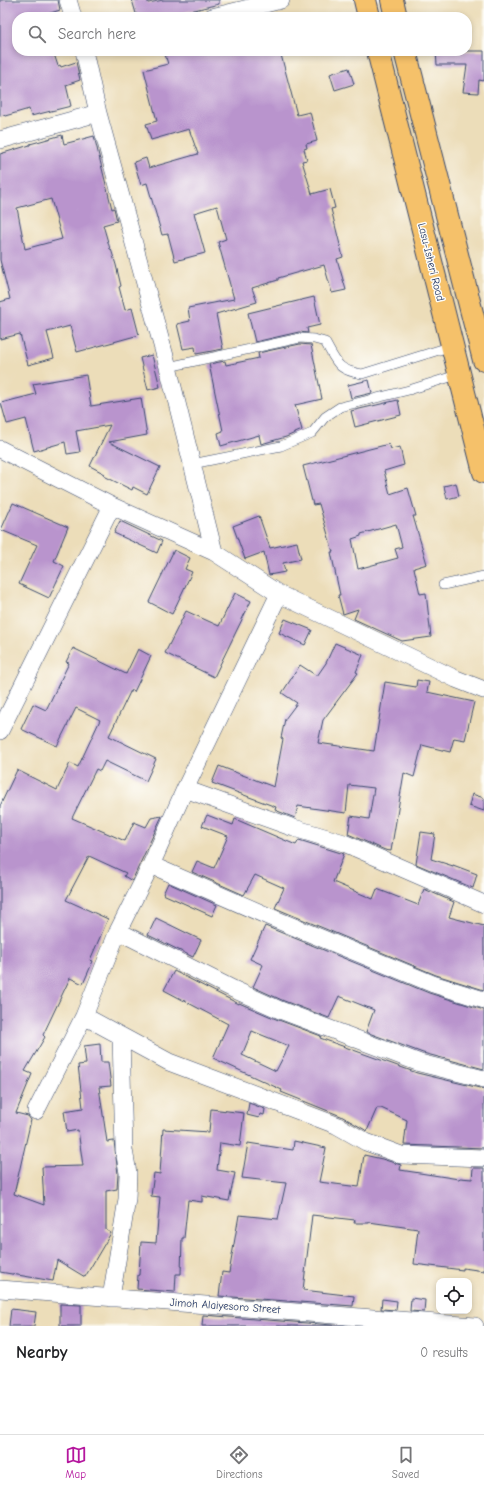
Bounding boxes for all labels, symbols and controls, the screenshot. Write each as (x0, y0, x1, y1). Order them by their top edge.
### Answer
search box (12, 12, 472, 56)
icon: search (26, 23, 48, 45)
text: Search here (58, 25, 136, 43)
street label: Lasu-Isheri Road (415, 222, 447, 303)
map controls (436, 1278, 472, 1314)
button: locate (436, 1278, 472, 1314)
street label: Jimoh Alaiyesoro Street (169, 1296, 282, 1316)
text: Nearby (16, 1343, 67, 1362)
text: 0 results (420, 1345, 468, 1360)
tab: Map (65, 1444, 87, 1481)
tab: Directions (216, 1444, 263, 1481)
tab: Saved (392, 1444, 419, 1481)

